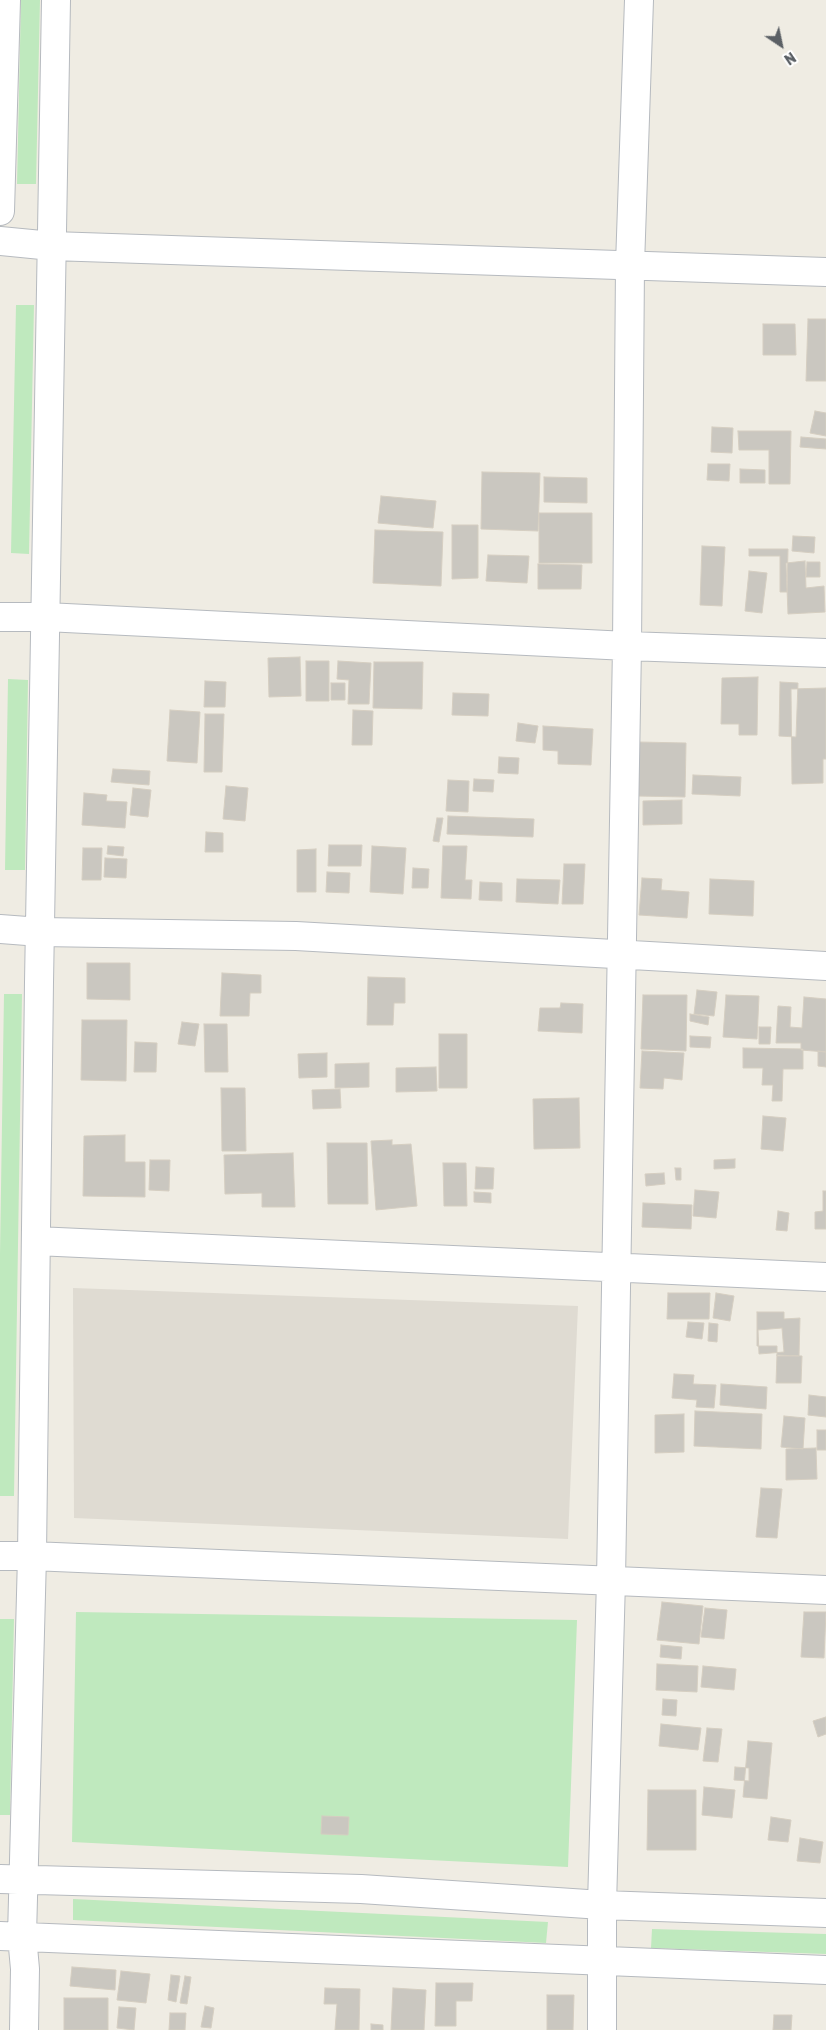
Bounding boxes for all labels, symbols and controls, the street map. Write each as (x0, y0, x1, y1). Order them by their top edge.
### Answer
north arrow (756, 20, 806, 70)
text: N (781, 48, 799, 68)

